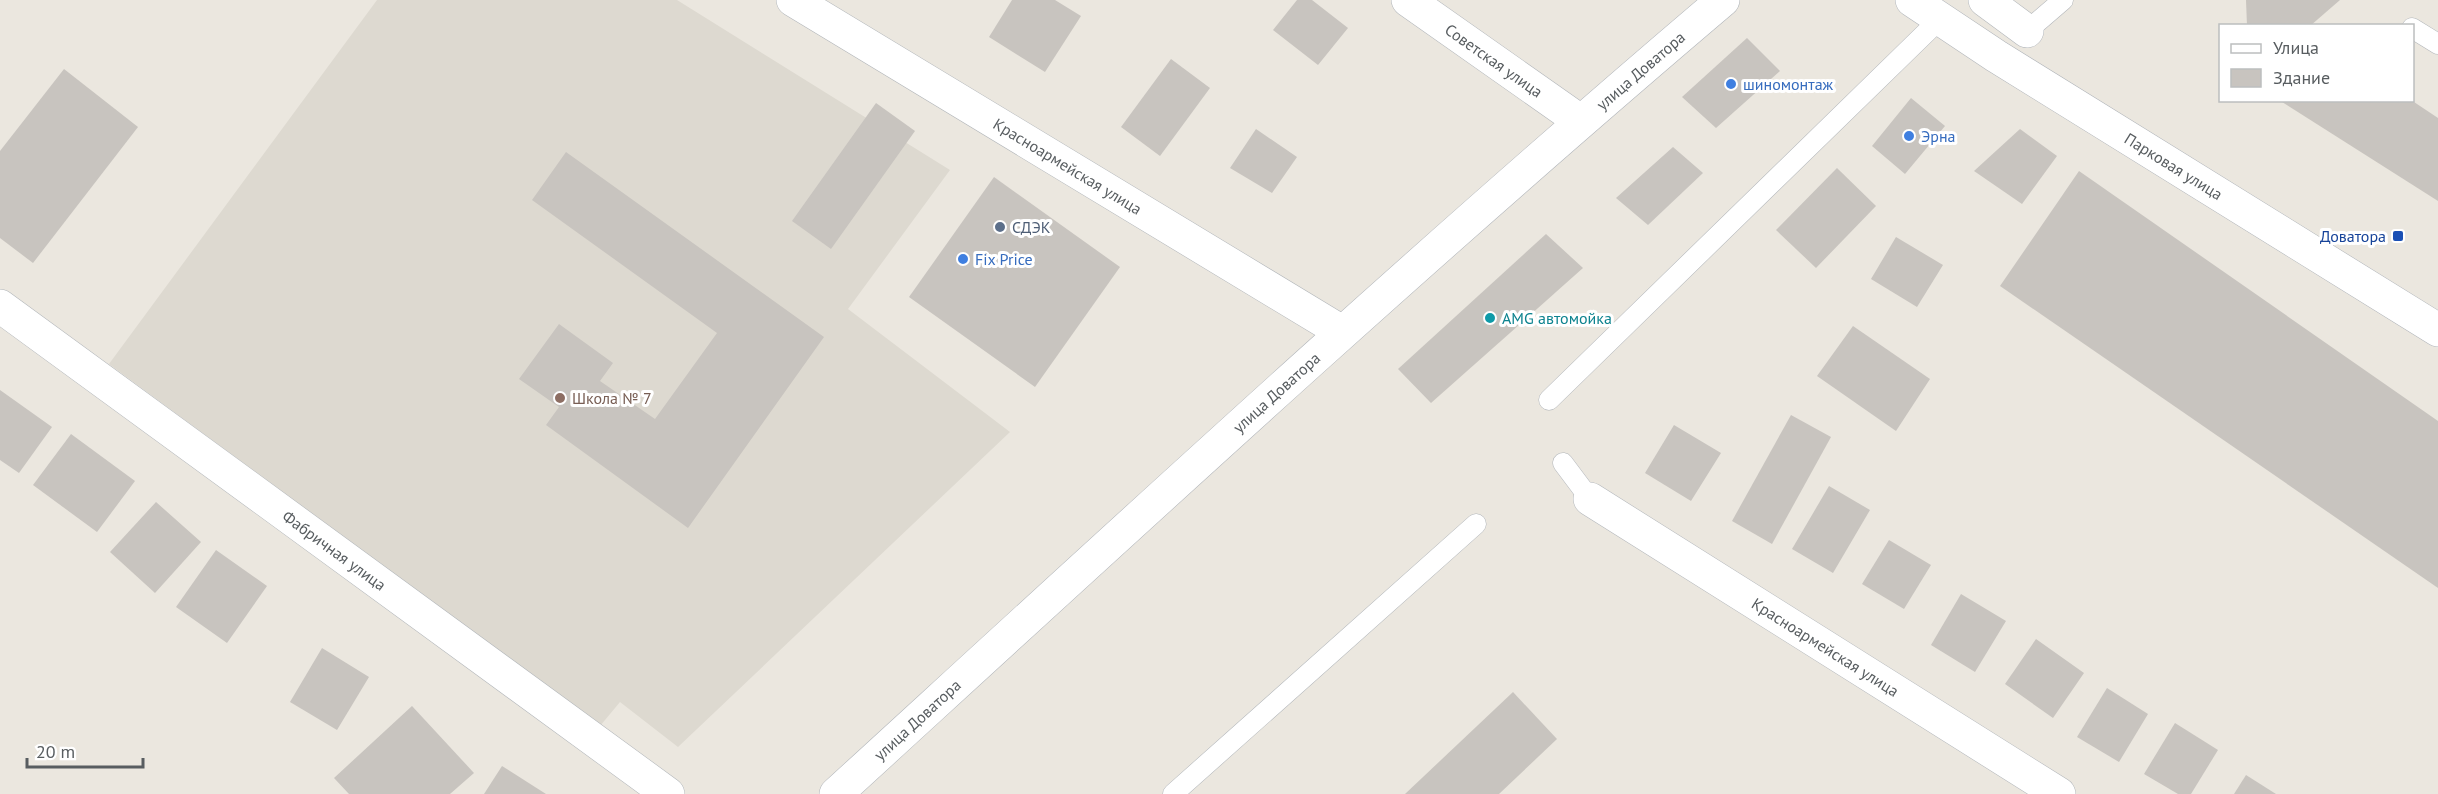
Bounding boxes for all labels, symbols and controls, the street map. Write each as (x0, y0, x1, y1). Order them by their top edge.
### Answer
street label: Советская улица (1441, 19, 1547, 102)
legend (2219, 24, 2414, 102)
street label: улица Доватора (1592, 27, 1689, 114)
text: Улица (2273, 36, 2319, 59)
text: Здание (2273, 66, 2330, 89)
place label: шиномонтаж (1743, 74, 1834, 94)
marker: шиномонтаж (1724, 77, 1738, 91)
street label: Красноармейская улица (990, 114, 1146, 219)
place label: Эрна (1921, 126, 1955, 146)
street label: Парковая улица (2121, 128, 2226, 204)
marker: Эрна (1902, 129, 1916, 143)
place label: СДЭК (1012, 217, 1051, 237)
marker: СДЭК (993, 220, 1007, 234)
place label: Доватора (2320, 226, 2386, 246)
marker: Доватора (2391, 229, 2405, 243)
place label: Fix Price (975, 249, 1033, 269)
marker: Fix Price (956, 252, 970, 266)
place label: AMG автомойка (1502, 308, 1612, 328)
marker: AMG автомойка (1483, 311, 1497, 325)
street label: улица Доватора (1229, 348, 1324, 437)
place label: Школа № 7 (572, 388, 652, 408)
marker: Школа № 7 (553, 391, 567, 405)
street label: Фабричная улица (279, 506, 390, 595)
street label: Красноармейская улица (1748, 593, 1903, 701)
street label: улица Доватора (870, 675, 965, 764)
scale bar (27, 731, 142, 769)
text: 20 m (36, 740, 75, 763)

